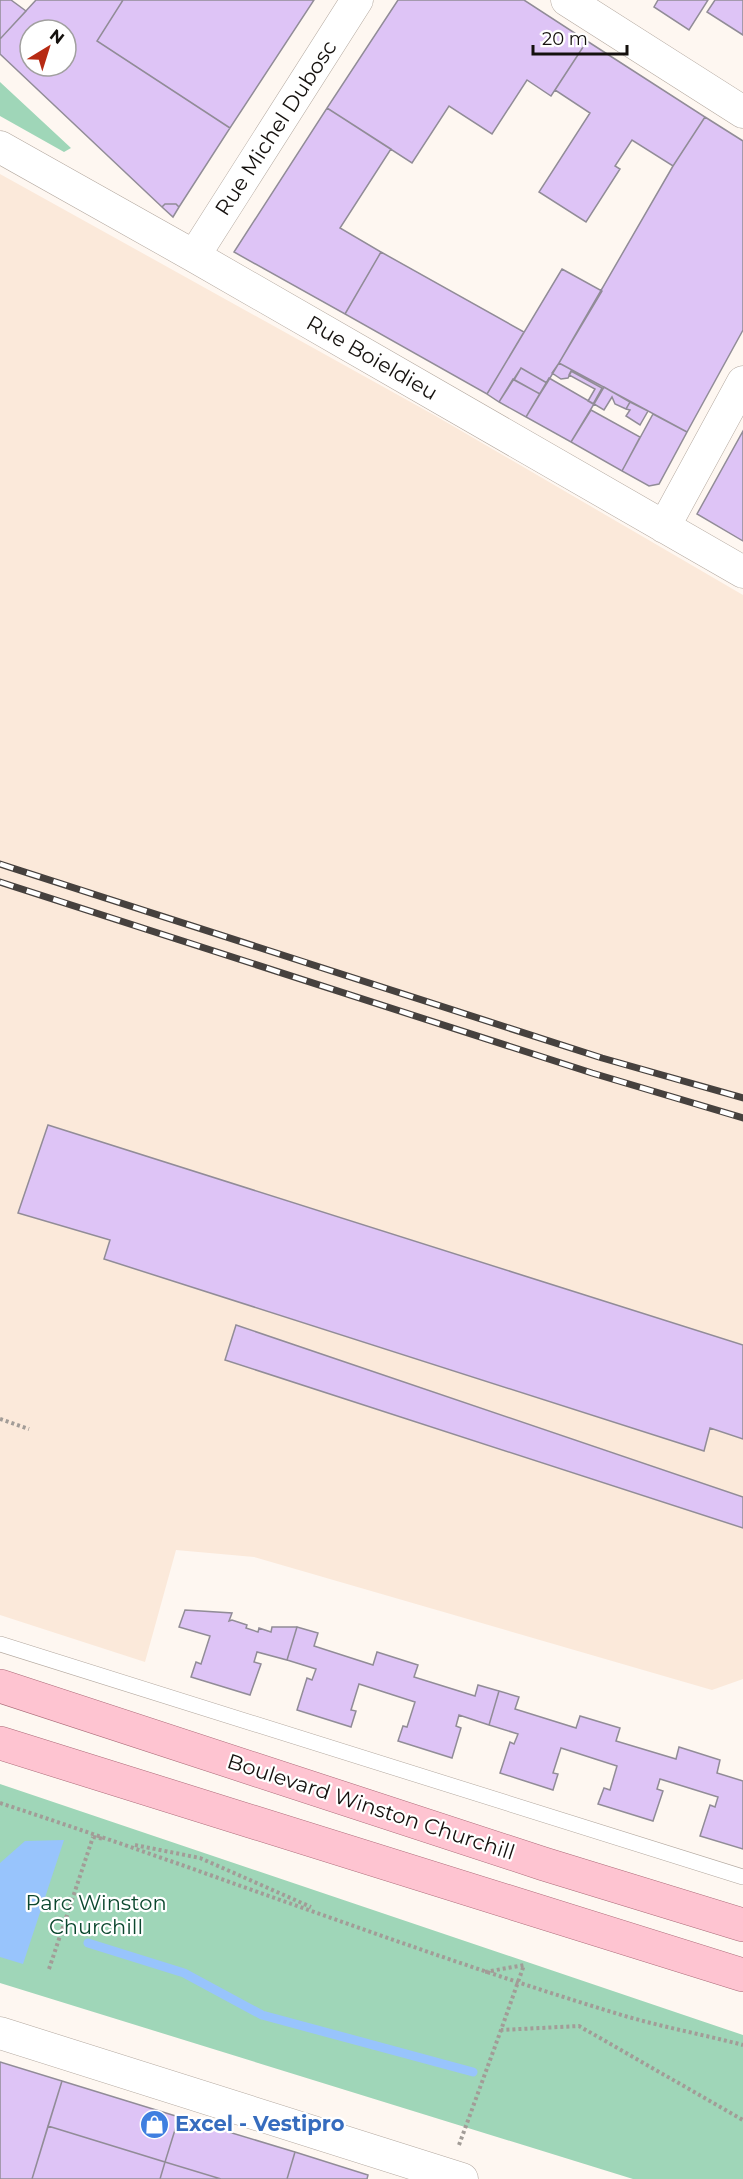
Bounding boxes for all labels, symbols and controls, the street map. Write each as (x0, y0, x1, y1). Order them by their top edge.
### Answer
north arrow (18, 18, 78, 78)
scale bar (533, 18, 628, 56)
text: N (46, 25, 68, 48)
text: 20 m (542, 28, 588, 50)
street label: Rue Michel Dubosc (210, 35, 342, 220)
street label: Rue Boieldieu (302, 310, 442, 405)
street label: Boulevard Winston Churchill (224, 1748, 518, 1865)
park label: Parc Winston Churchill (25, 1890, 167, 1939)
shop icon: Excel - Vestipro (138, 2108, 170, 2140)
place label: Excel - Vestipro (175, 2111, 345, 2136)

